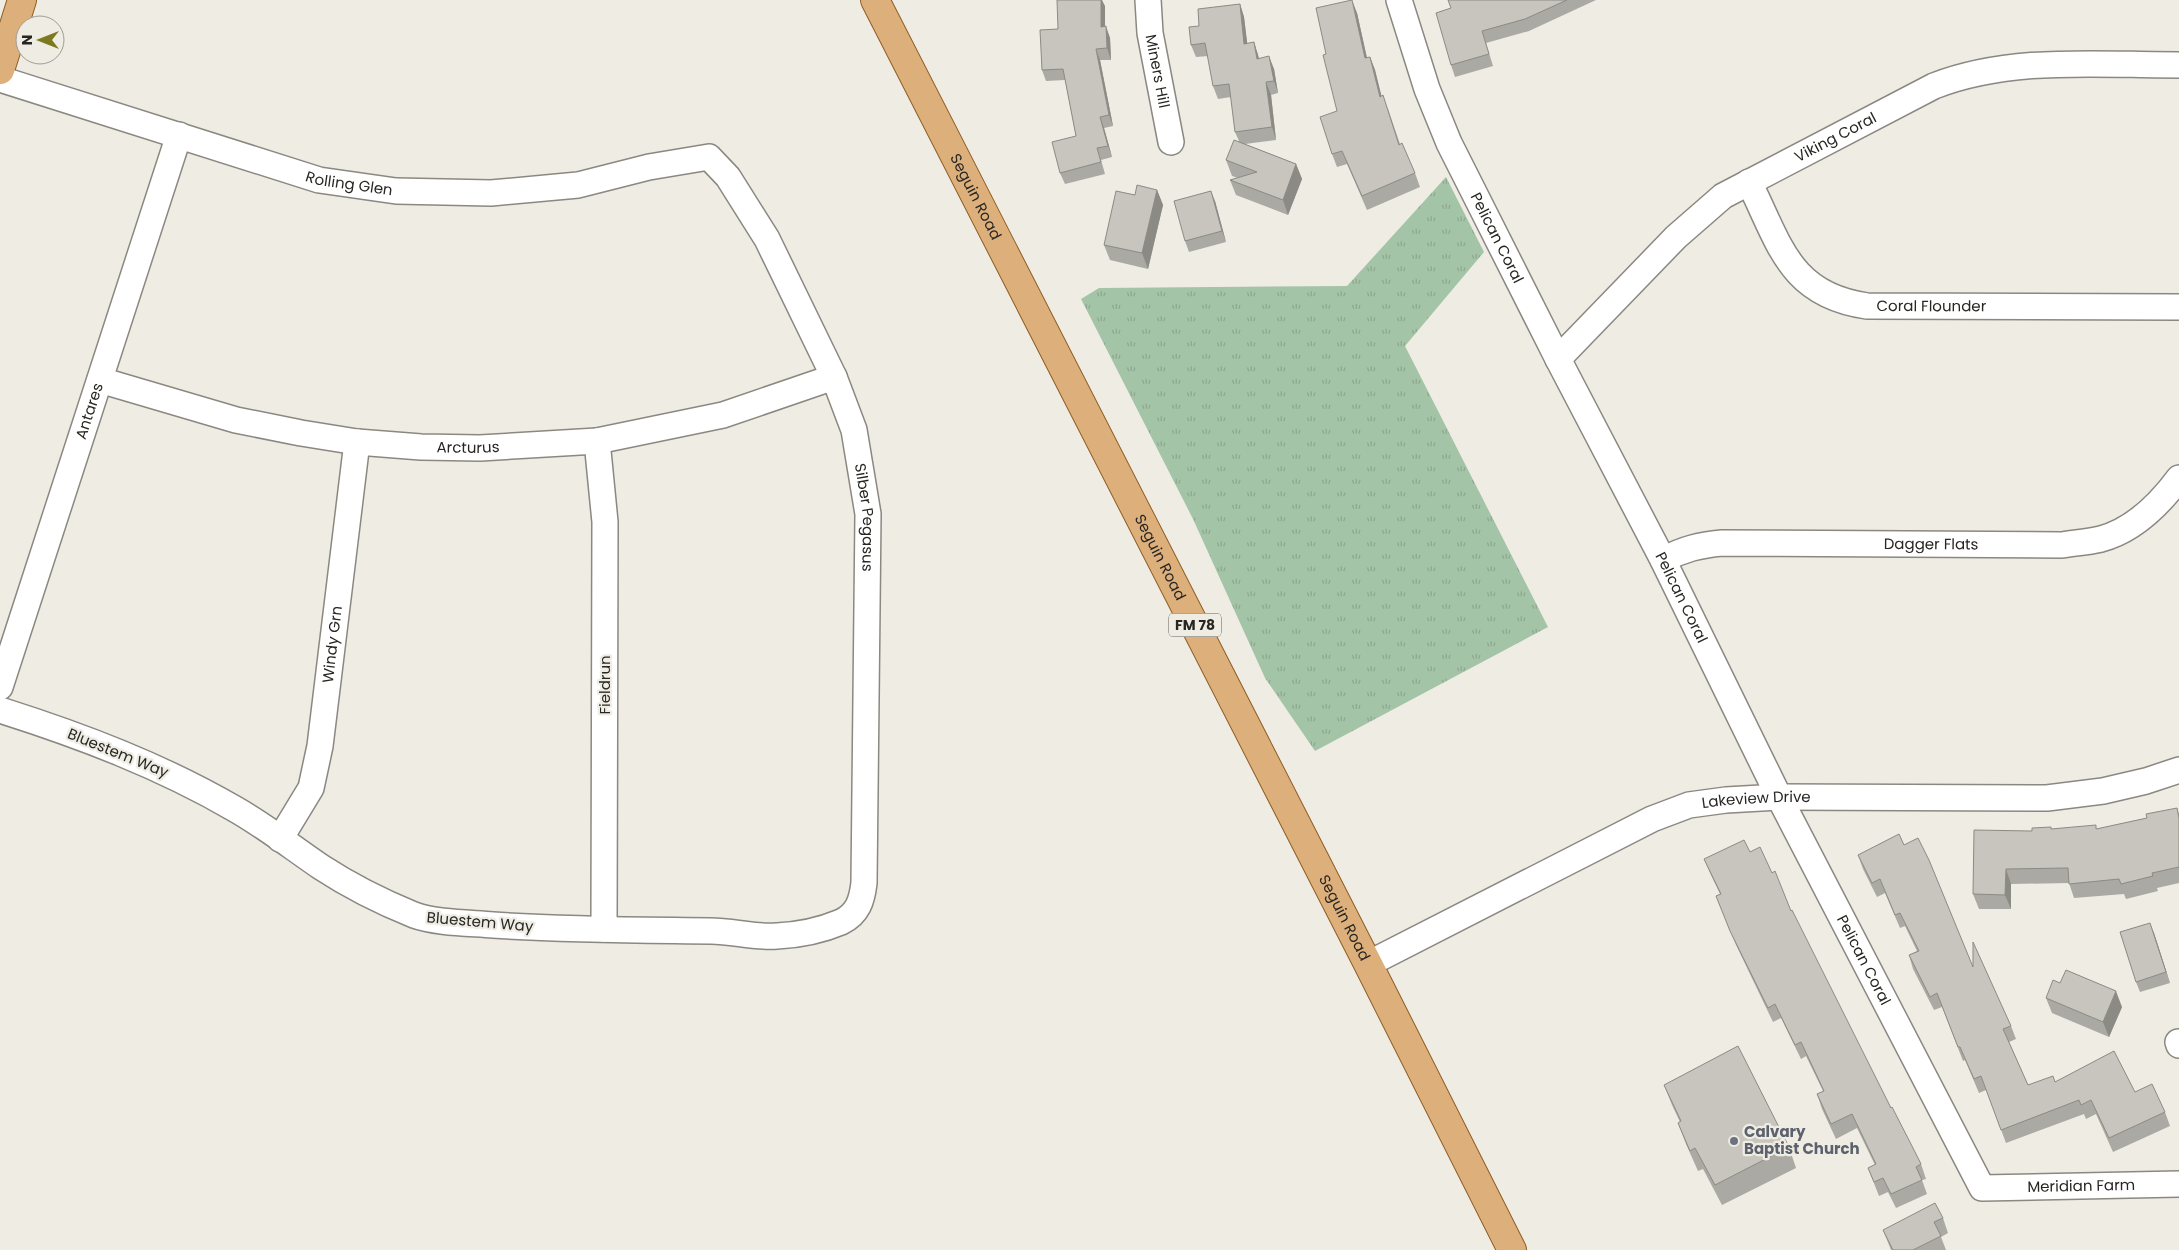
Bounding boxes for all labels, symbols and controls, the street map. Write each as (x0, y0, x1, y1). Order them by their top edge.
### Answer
north arrow (15, 15, 65, 65)
street label: Miners Hill (1140, 33, 1175, 110)
text: N (17, 35, 37, 45)
street label: Viking Coral (1791, 107, 1880, 167)
street label: Seguin Road (945, 150, 1007, 243)
street label: Rolling Glen (303, 165, 394, 200)
street label: Pelican Coral (1466, 189, 1529, 287)
street label: Coral Flounder (1876, 295, 1987, 316)
street label: Antares (70, 380, 108, 442)
street label: Arcturus (436, 436, 500, 458)
street label: Silber Pegasus (850, 462, 879, 572)
street label: Seguin Road (1130, 510, 1191, 604)
street label: Dagger Flats (1884, 533, 1979, 555)
street label: Pelican Coral (1651, 548, 1713, 646)
street label: Windy Grn (317, 605, 347, 684)
road number: FM 78 (1169, 614, 1221, 636)
street label: Fieldrun (594, 655, 615, 715)
street label: Bluestem Way (65, 723, 172, 783)
street label: Lakeview Drive (1700, 786, 1811, 813)
street label: Seguin Road (1314, 871, 1376, 964)
street label: Bluestem Way (426, 906, 535, 937)
street label: Pelican Coral (1832, 911, 1896, 1009)
place label: Calvary Baptist Church (1744, 1121, 1860, 1159)
marker: Calvary Baptist Church (1728, 1135, 1740, 1147)
street label: Meridian Farm (2027, 1174, 2135, 1197)

